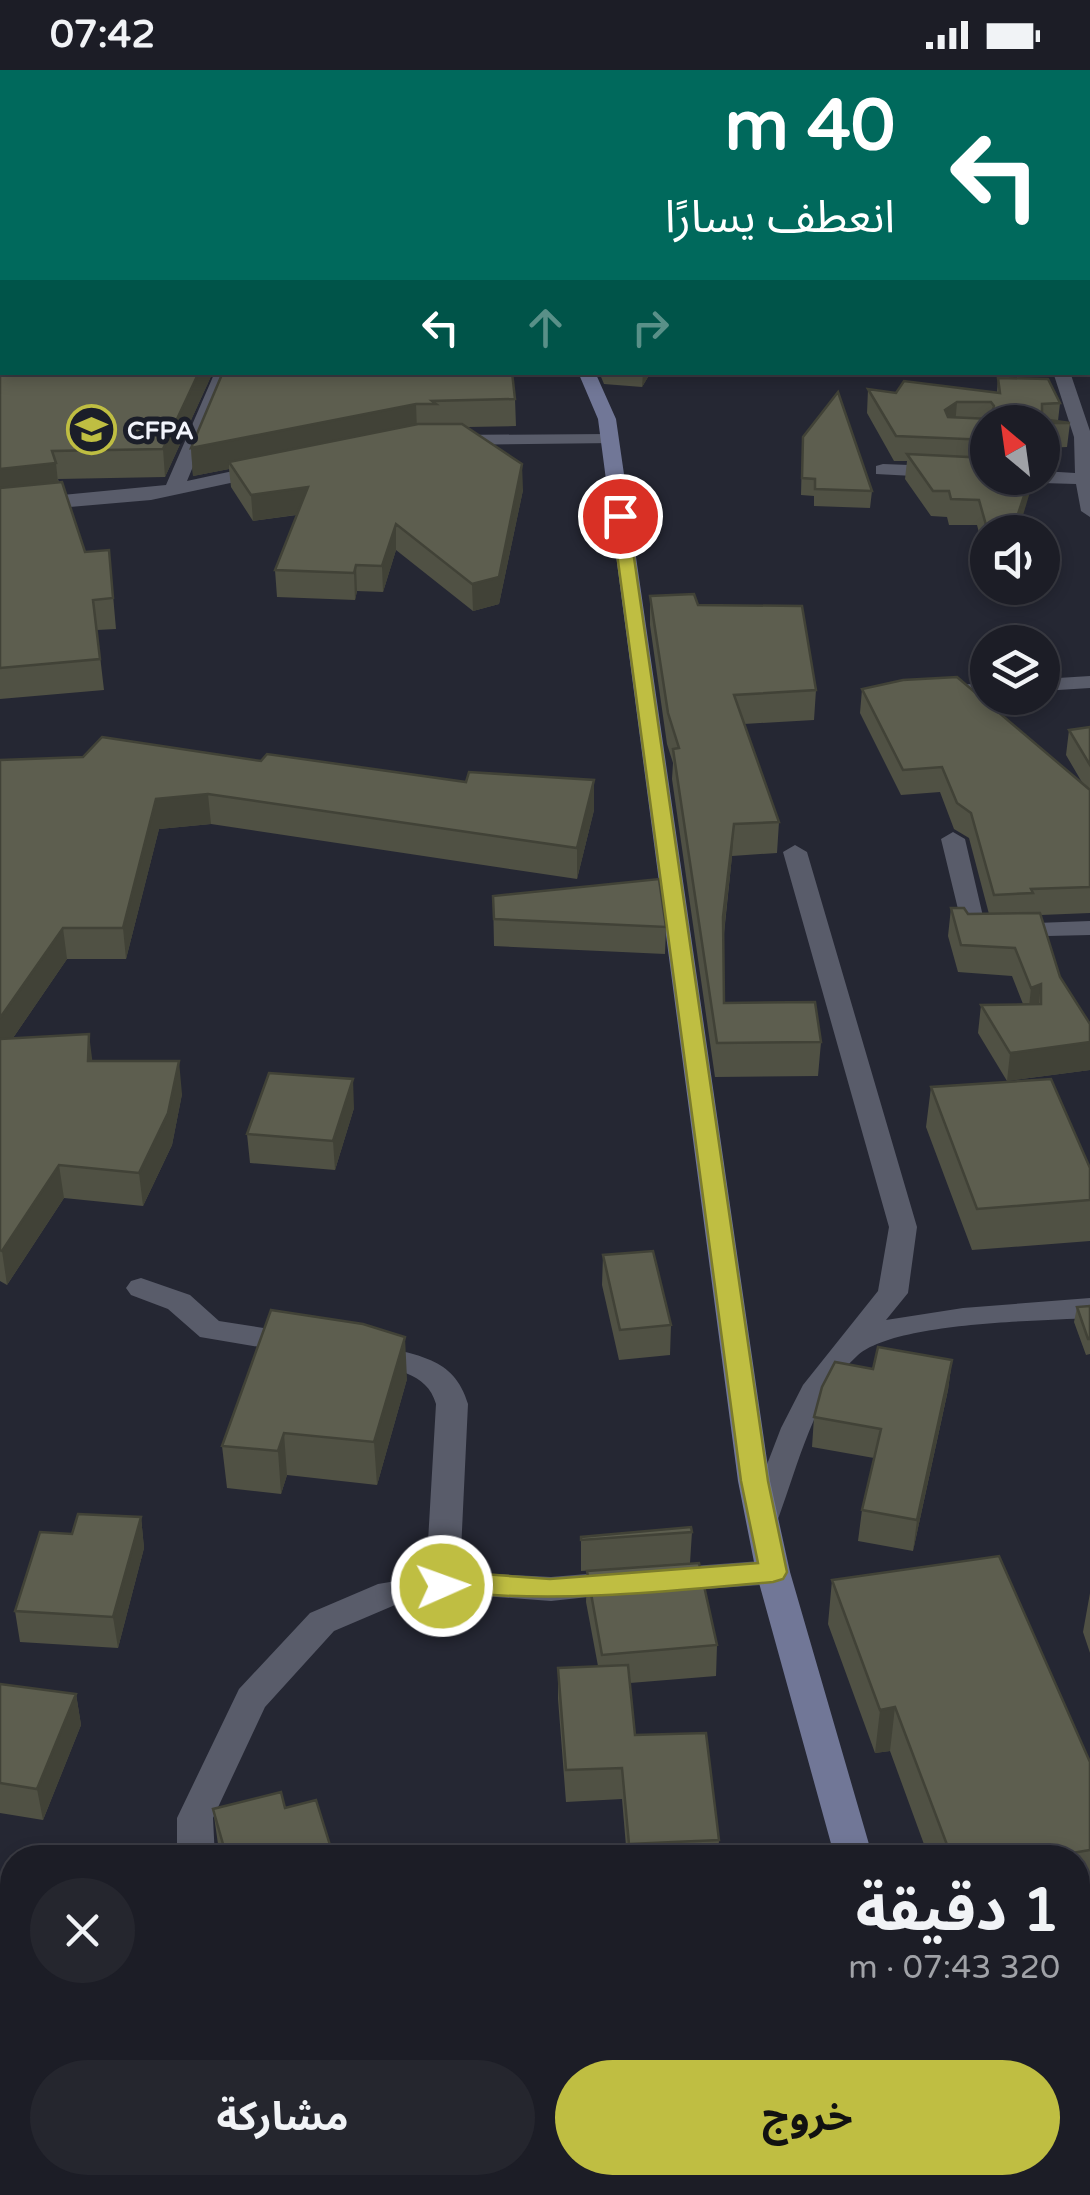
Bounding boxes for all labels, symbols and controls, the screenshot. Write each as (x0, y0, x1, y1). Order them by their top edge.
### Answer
text: 07:42 (50, 12, 155, 58)
text: 40 m (725, 85, 895, 169)
icon: left (930, 110, 1060, 240)
text: انعطف يسارًا (665, 191, 895, 245)
icon: left (413, 300, 468, 355)
icon: ahead (518, 300, 573, 355)
icon: right (623, 300, 678, 355)
school or university icon: CFPA (66, 404, 118, 456)
north arrow (970, 405, 1060, 495)
map controls (970, 405, 1060, 715)
place label: CFPA (127, 416, 194, 446)
pin (578, 474, 663, 559)
icon: arrive (593, 489, 648, 544)
button: sound (970, 515, 1060, 605)
button: layers (970, 625, 1060, 715)
position arrow (390, 1534, 494, 1638)
text: 1 دقيقة (856, 1875, 1060, 1947)
button: close (30, 1878, 135, 1983)
text: 320 m · 07:43 (848, 1949, 1060, 1987)
button: مشاركة (30, 2060, 535, 2175)
button: خروج (555, 2060, 1060, 2175)

